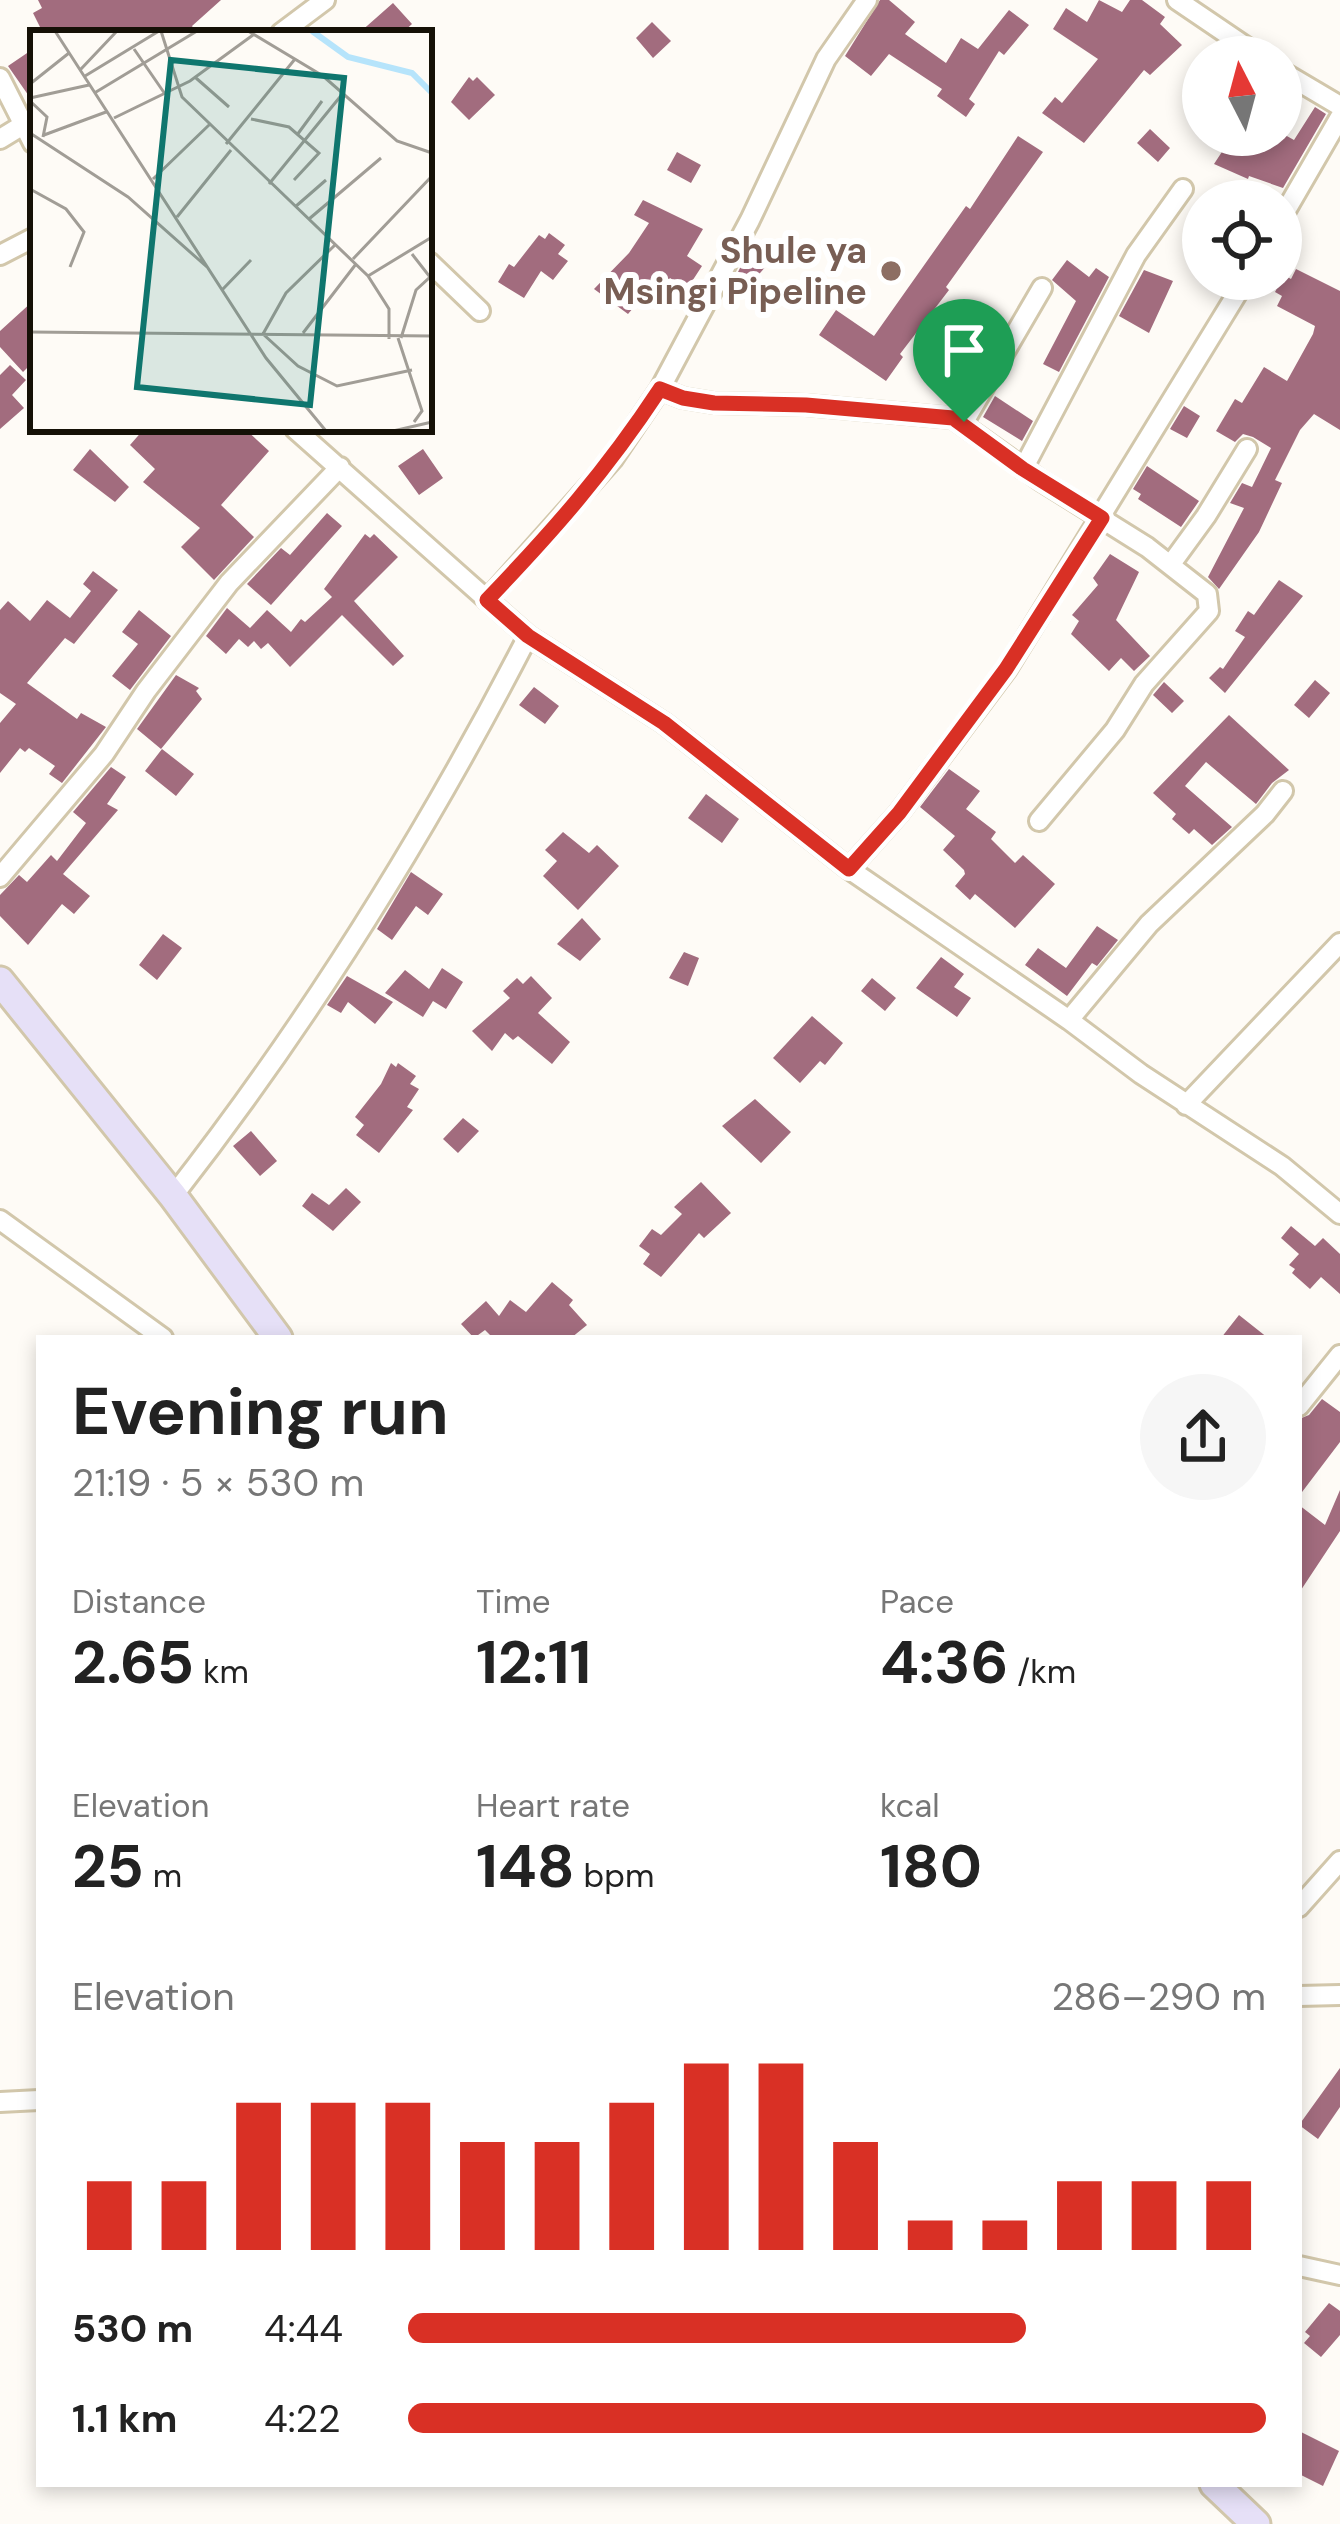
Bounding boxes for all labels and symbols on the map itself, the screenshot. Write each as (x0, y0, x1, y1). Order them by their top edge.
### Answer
inset map (30, 30, 432, 432)
north arrow (1182, 36, 1302, 156)
place label: Shule ya Msingi Pipeline (604, 227, 867, 315)
marker: Shule ya Msingi Pipeline (878, 258, 904, 284)
pin (913, 299, 1015, 422)

